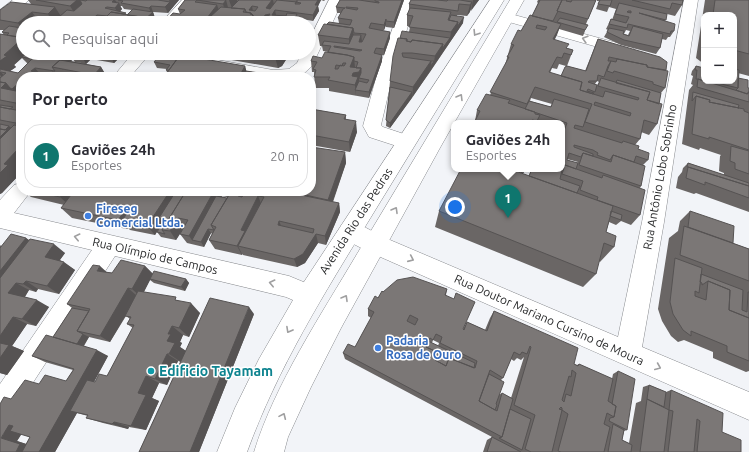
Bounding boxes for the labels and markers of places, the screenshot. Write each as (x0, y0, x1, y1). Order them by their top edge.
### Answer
pin: 1 (495, 185, 521, 218)
place label: Fireseg Comercial Ltda. (96, 202, 183, 229)
marker: Fireseg Comercial Ltda. (83, 211, 93, 221)
place label: Padaria Rosa de Ouro (386, 334, 461, 361)
marker: Padaria Rosa de Ouro (373, 343, 383, 353)
place label: Edificio Tayamam (159, 363, 273, 379)
marker: Edificio Tayamam (146, 366, 156, 376)

